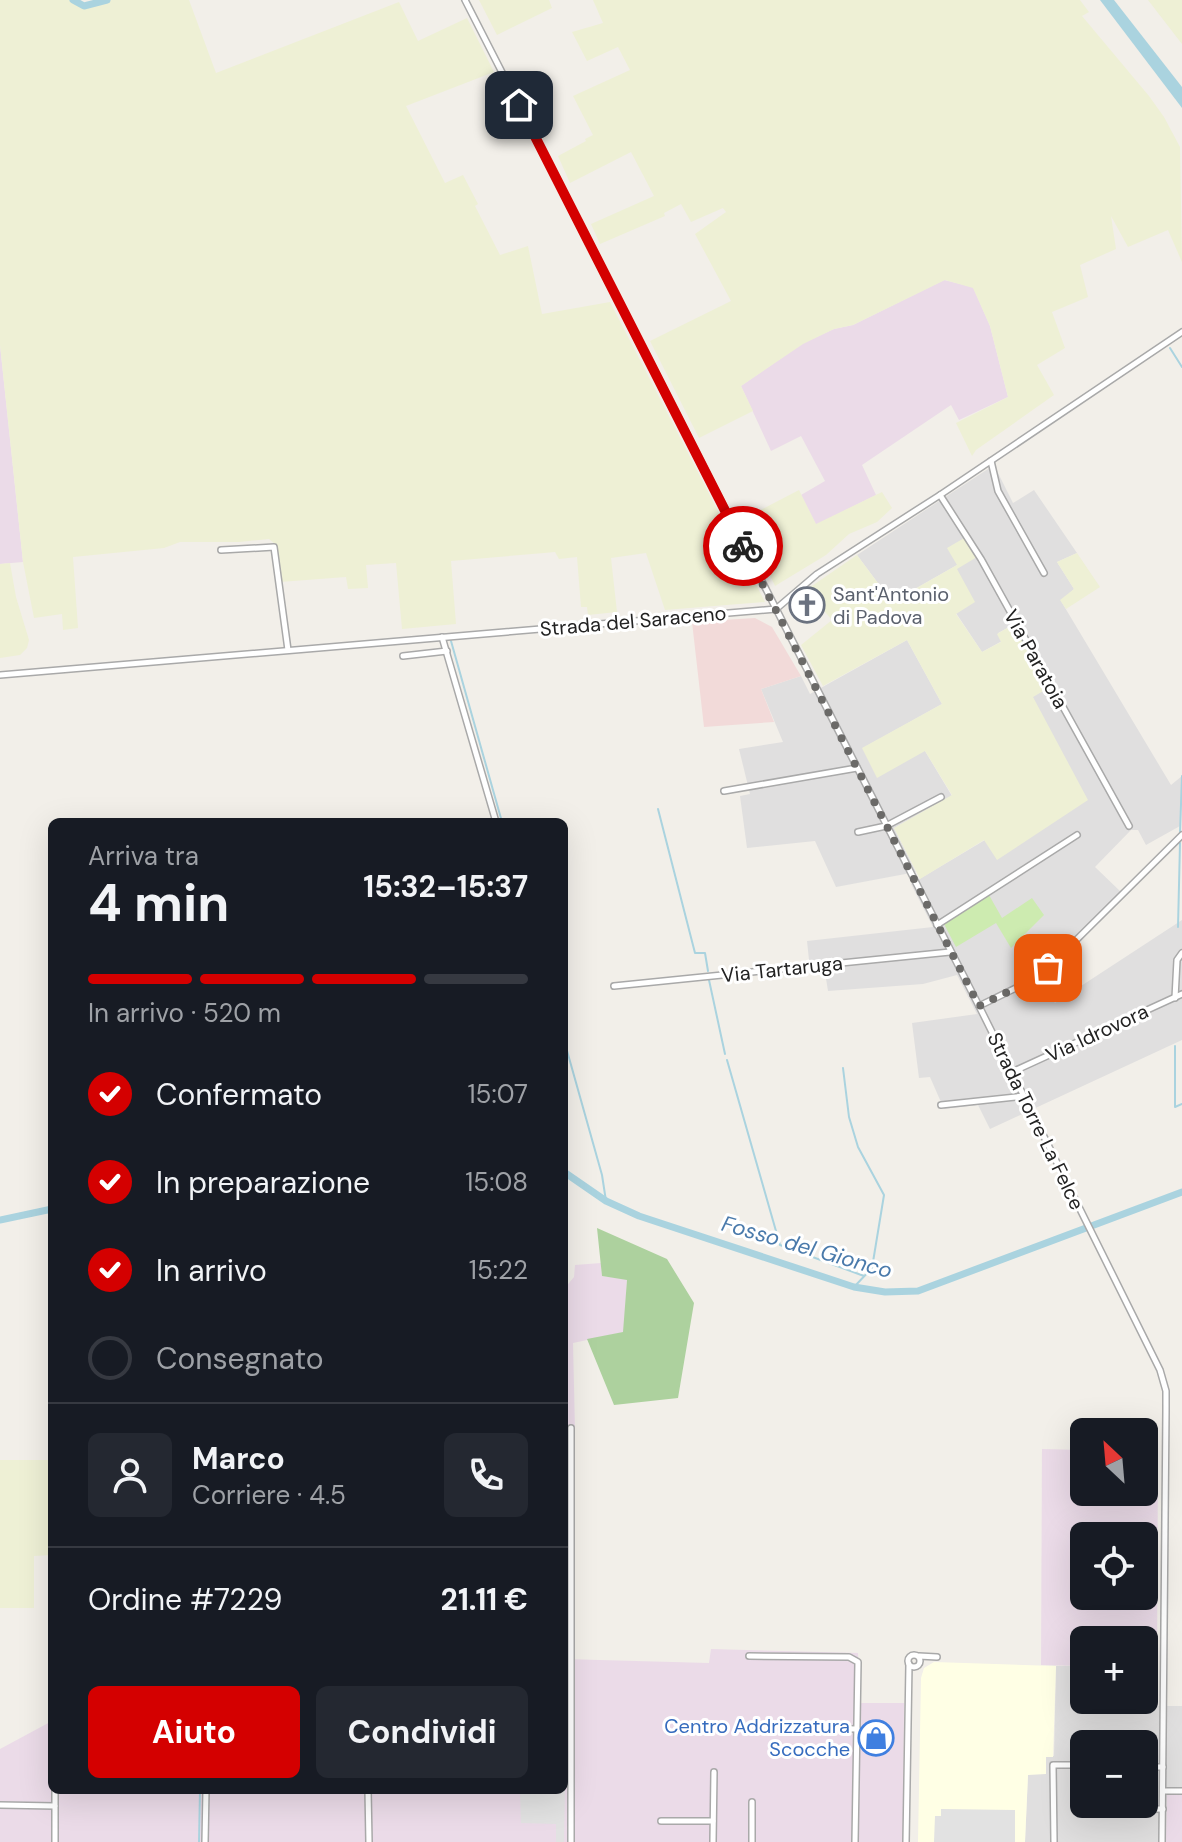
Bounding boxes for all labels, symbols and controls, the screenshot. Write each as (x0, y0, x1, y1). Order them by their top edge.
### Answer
pin (485, 71, 553, 139)
icon: home (497, 83, 541, 127)
courier (703, 506, 783, 586)
icon: bike (721, 524, 765, 568)
place label: Sant'Antonio di Padova (833, 581, 949, 630)
church icon: Sant'Antonio di Padova (788, 586, 826, 624)
street label: Strada del Saraceno (539, 600, 727, 642)
street label: Via Paratoia (998, 605, 1074, 713)
text: Arriva tra (88, 839, 199, 873)
text: 15:32–15:37 (363, 867, 528, 906)
text: 4 min (88, 869, 229, 937)
pin (1014, 934, 1082, 1002)
icon: bag (1026, 946, 1070, 990)
street label: Via Tartaruga (720, 950, 844, 988)
text: In arrivo · 520 m (88, 996, 281, 1030)
street label: Via Idrovora (1042, 998, 1152, 1068)
street label: Strada Torre La Felce (982, 1028, 1090, 1214)
icon: check (88, 1072, 132, 1116)
text: Confermato (156, 1075, 322, 1114)
text: 15:07 (467, 1077, 528, 1111)
icon: check (88, 1160, 132, 1204)
text: In preparazione (156, 1163, 370, 1202)
text: 15:08 (465, 1165, 528, 1199)
water label: Fosso del Gionco (718, 1209, 896, 1285)
icon: check (88, 1248, 132, 1292)
text: In arrivo (156, 1251, 267, 1290)
text: 15:22 (469, 1253, 528, 1287)
text: Consegnato (156, 1339, 324, 1378)
north arrow (1070, 1418, 1158, 1506)
map controls (1070, 1418, 1158, 1818)
button: person (88, 1433, 172, 1517)
button: phone (444, 1433, 528, 1517)
text: Marco (192, 1439, 285, 1478)
text: Corriere · 4.5 (192, 1478, 346, 1512)
button: locate (1070, 1522, 1158, 1610)
text: Ordine #7229 (88, 1580, 282, 1619)
text: 21.11 € (441, 1580, 528, 1619)
button: + (1070, 1626, 1158, 1714)
button: Aiuto (88, 1686, 300, 1778)
button: Condividi (316, 1686, 528, 1778)
place label: Centro Addrizzatura Scocche (664, 1713, 850, 1762)
shop icon: Centro Addrizzatura Scocche (857, 1719, 895, 1757)
button: − (1070, 1730, 1158, 1818)

